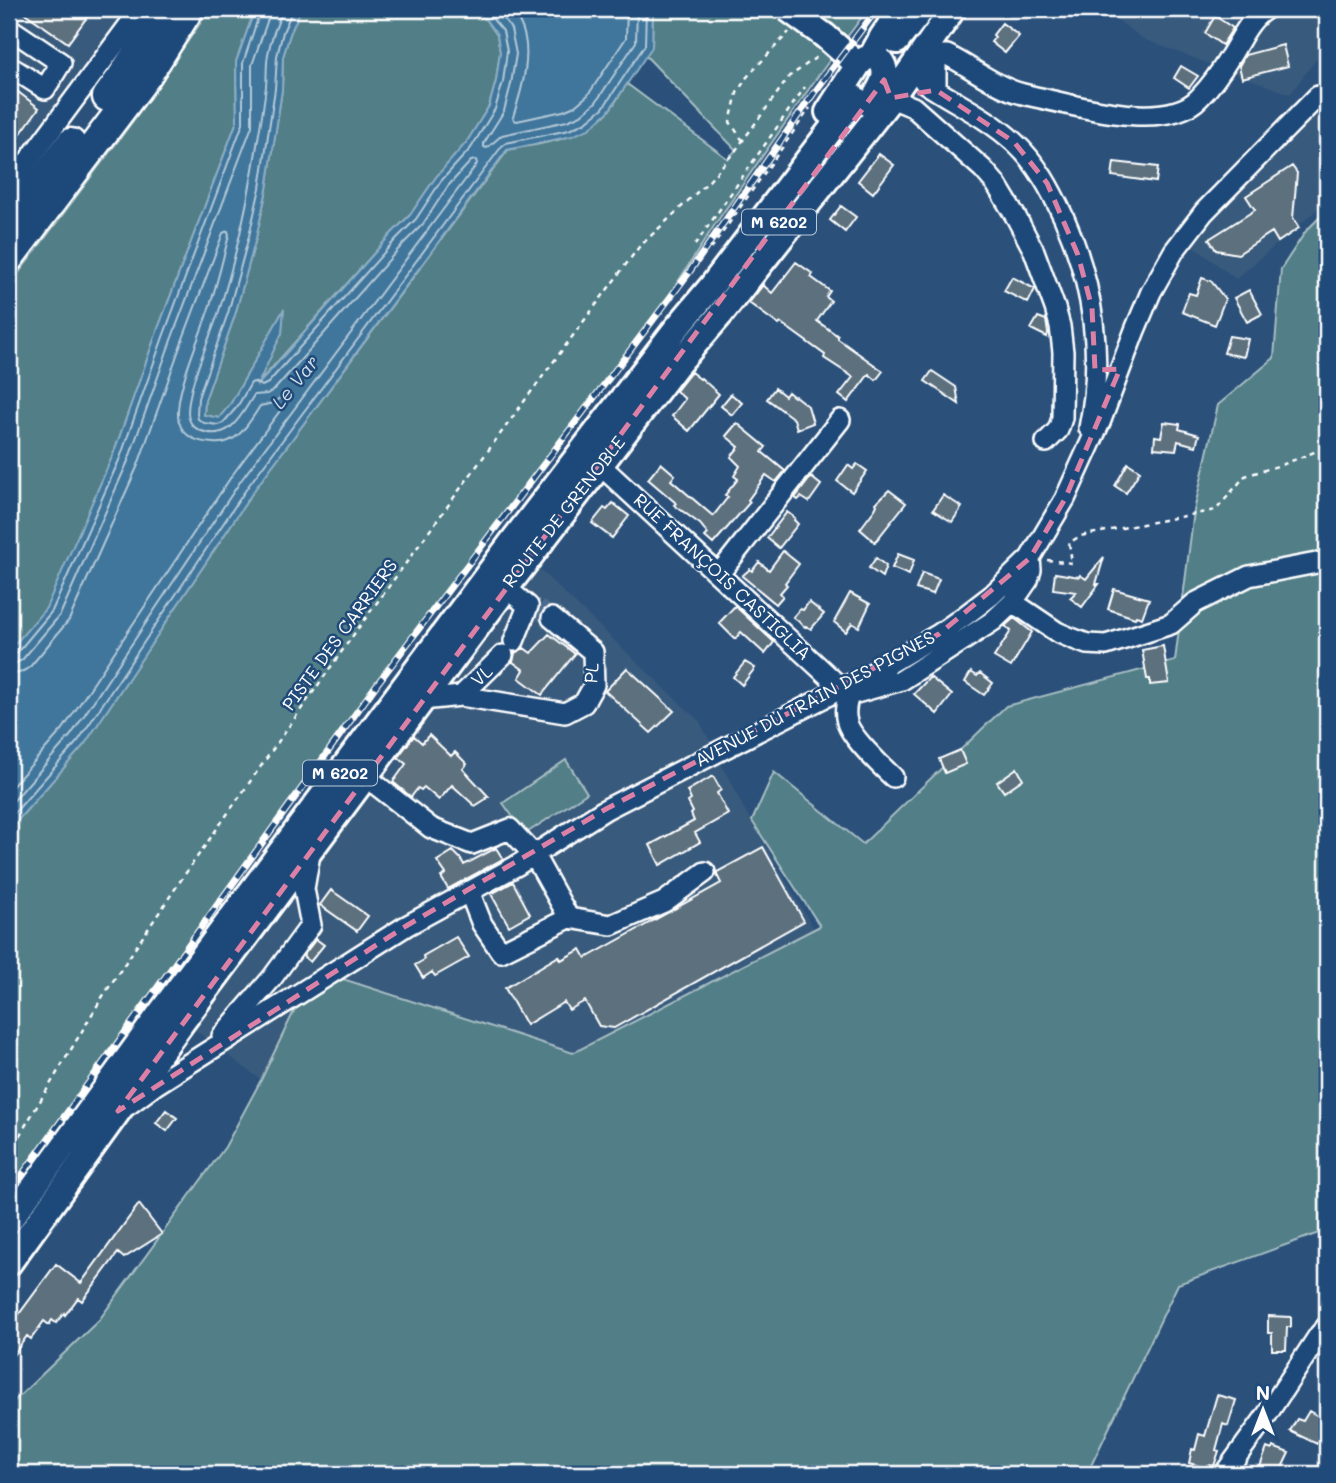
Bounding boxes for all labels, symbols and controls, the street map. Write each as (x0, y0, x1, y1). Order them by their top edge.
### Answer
road number: M 6202 (742, 210, 816, 234)
water label: Le Var (265, 350, 324, 414)
street label: ROUTE DE GRENOBLE (496, 431, 630, 592)
street label: RUE FRANÇOIS CASTIGLIA (629, 488, 817, 665)
street label: PISTE DES CARRIERS (276, 554, 402, 715)
street label: AVENUE DU TRAIN DES PIGNES (690, 624, 939, 772)
street label: VL (465, 659, 498, 691)
street label: PL (578, 661, 604, 684)
road number: M 6202 (303, 760, 377, 786)
north arrow (1228, 1374, 1298, 1444)
text: N (1256, 1380, 1270, 1405)

